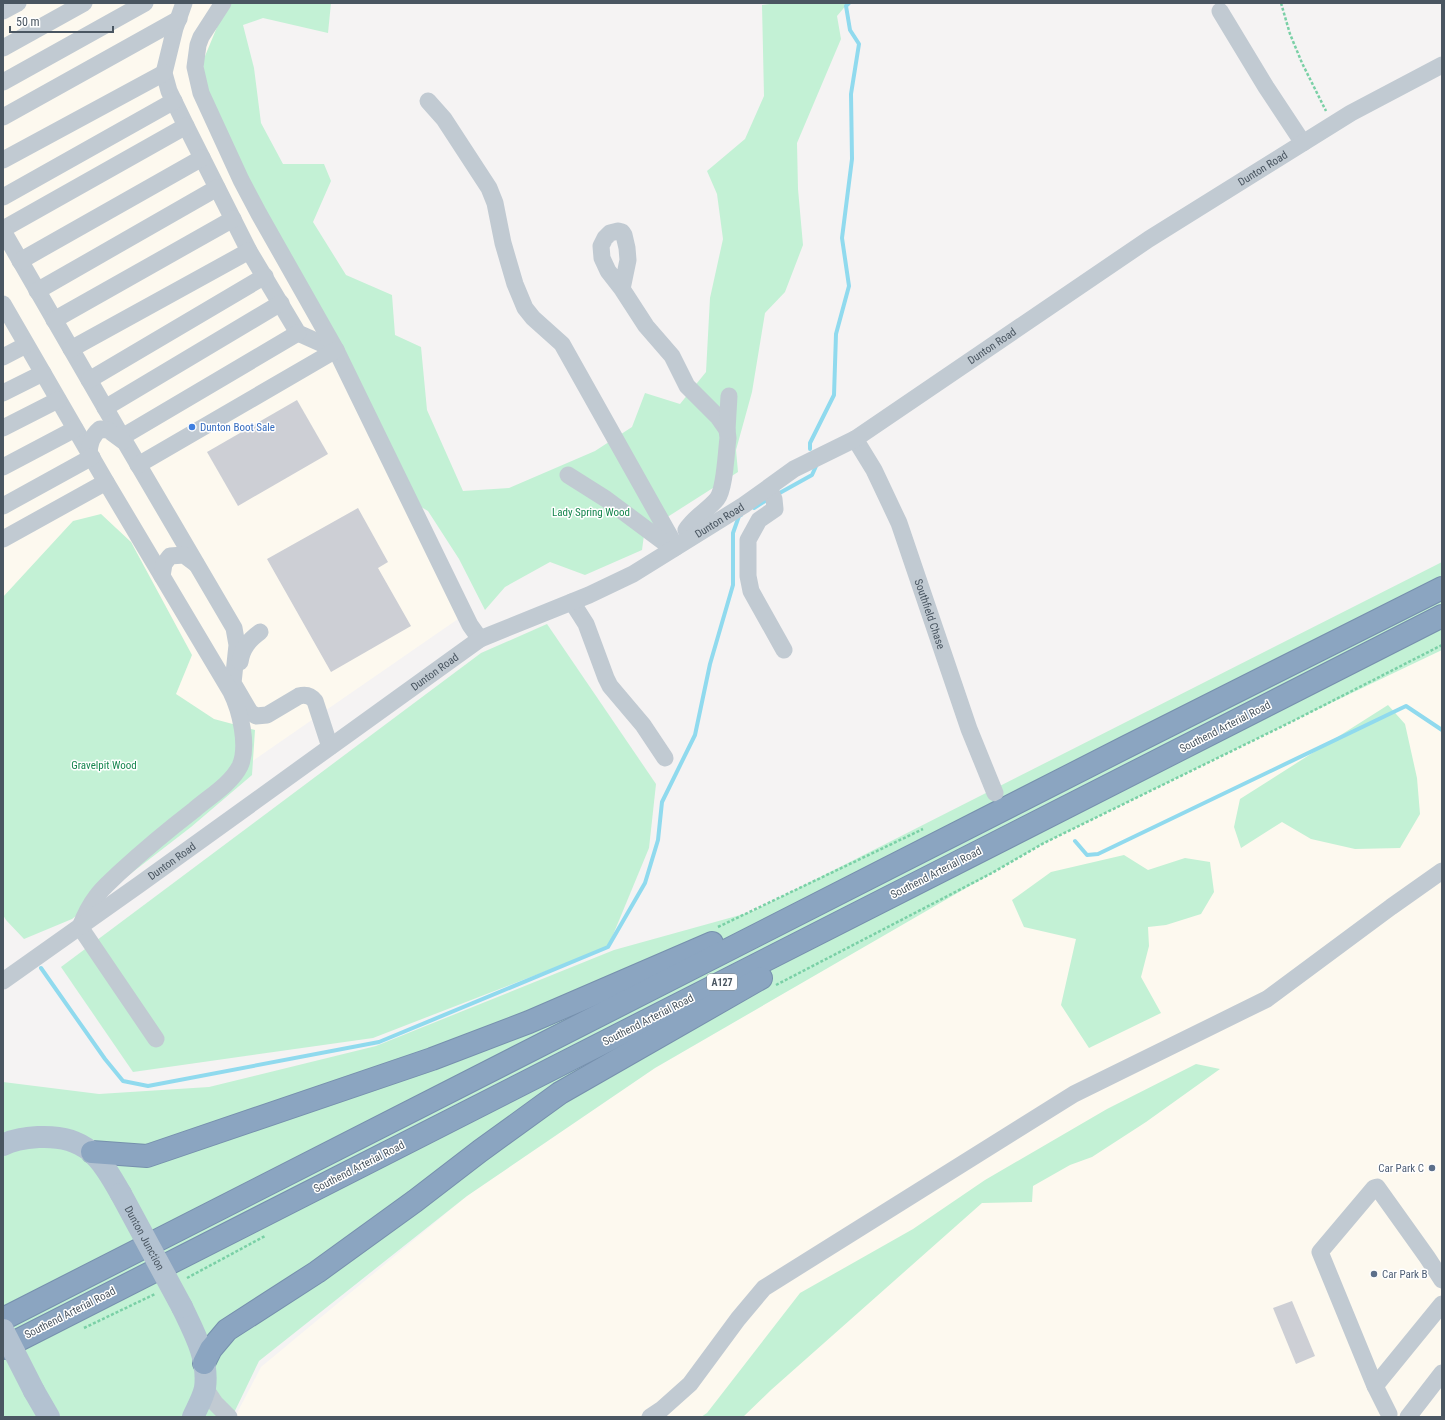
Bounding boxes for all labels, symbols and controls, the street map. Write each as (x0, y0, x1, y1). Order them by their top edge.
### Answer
scale bar (10, 8, 113, 34)
text: 50 m (16, 15, 40, 29)
street label: Dunton Road (1236, 148, 1290, 188)
street label: Dunton Road (965, 325, 1018, 367)
place label: Dunton Boot Sale (200, 421, 275, 434)
marker: Dunton Boot Sale (187, 422, 197, 432)
street label: Dunton Road (692, 500, 746, 540)
park label: Lady Spring Wood (552, 506, 630, 519)
street label: Southfield Chase (912, 577, 948, 651)
street label: Dunton Road (408, 650, 461, 693)
street label: Southend Arterial Road (1177, 698, 1273, 756)
park label: Gravelpit Wood (71, 759, 137, 772)
street label: Dunton Road (145, 840, 198, 883)
street label: Southend Arterial Road (888, 844, 984, 902)
road number: A127 (707, 974, 737, 990)
street label: Southend Arterial Road (600, 991, 696, 1049)
street label: Southend Arterial Road (311, 1138, 407, 1196)
place label: Car Park C (1378, 1162, 1424, 1175)
marker: Car Park C (1427, 1163, 1437, 1173)
street label: Dunton Junction (122, 1204, 167, 1272)
place label: Car Park B (1382, 1268, 1428, 1281)
marker: Car Park B (1369, 1269, 1379, 1279)
street label: Southend Arterial Road (22, 1284, 118, 1342)

